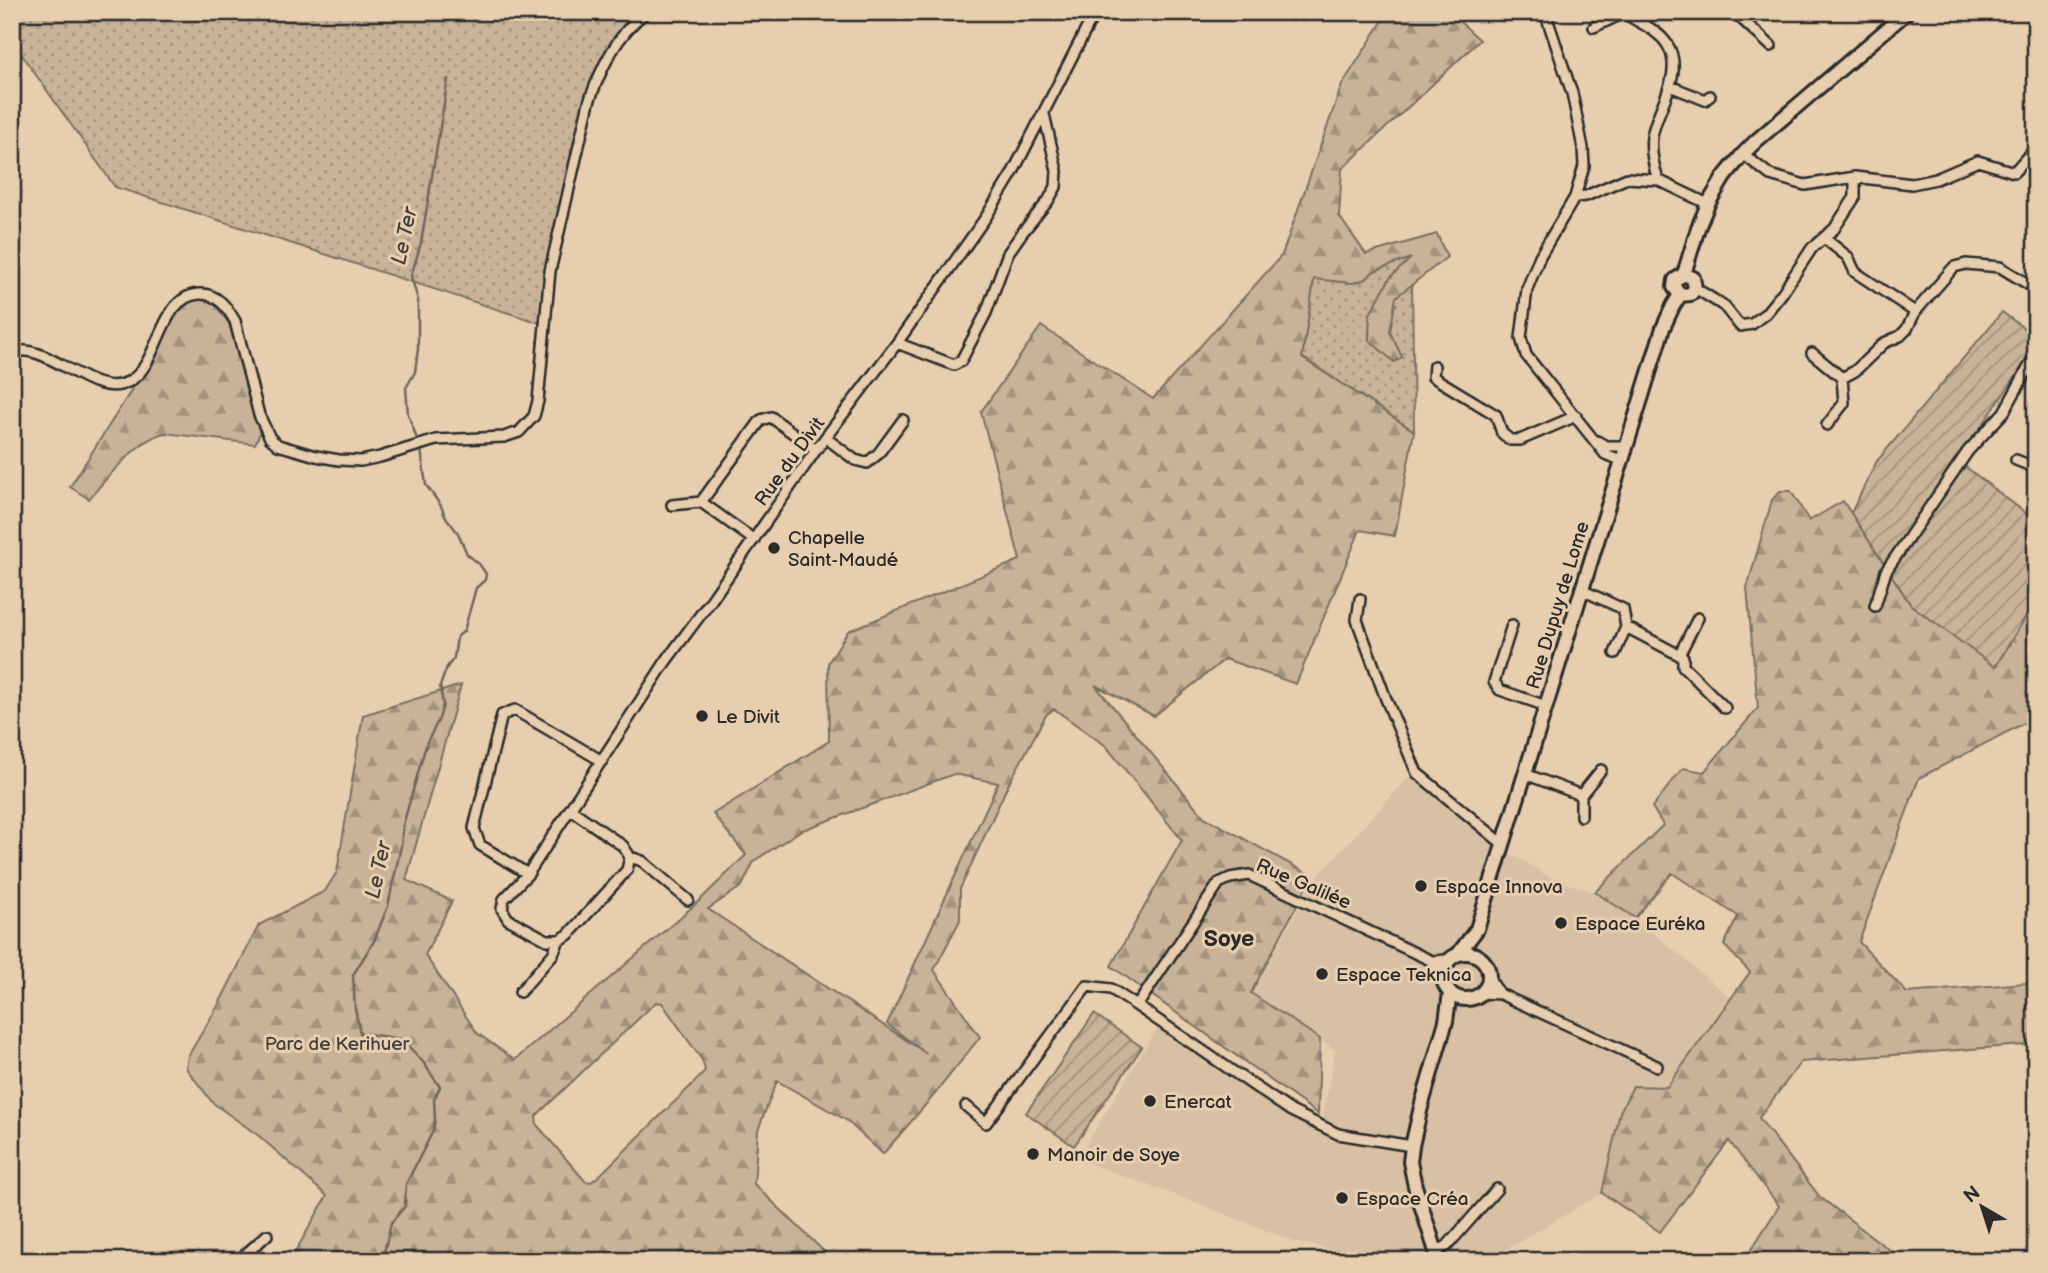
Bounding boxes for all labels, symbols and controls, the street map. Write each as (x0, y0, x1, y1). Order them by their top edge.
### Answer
water label: Le Ter (386, 204, 423, 267)
street label: Rue du Divit (750, 413, 830, 511)
street label: Rue Dupuy de Lome (1522, 519, 1595, 692)
place label: Chapelle Saint-Maudé (788, 527, 898, 572)
marker: Chapelle Saint-Maudé (766, 540, 782, 556)
place label: Le Divit (716, 706, 780, 729)
marker: Le Divit (694, 708, 710, 724)
water label: Le Ter (360, 838, 397, 901)
street label: Rue Galilée (1252, 854, 1354, 915)
place label: Espace Innova (1435, 876, 1563, 899)
marker: Espace Innova (1413, 878, 1429, 894)
place label: Espace Euréka (1575, 913, 1705, 936)
marker: Espace Euréka (1553, 915, 1569, 931)
district label: Soye (1204, 925, 1254, 953)
place label: Espace Teknica (1336, 964, 1472, 987)
marker: Espace Teknica (1314, 966, 1330, 982)
park label: Parc de Kerihuer (265, 1033, 410, 1056)
place label: Enercat (1164, 1091, 1232, 1114)
marker: Enercat (1142, 1093, 1158, 1109)
place label: Manoir de Soye (1047, 1144, 1180, 1167)
marker: Manoir de Soye (1025, 1146, 1041, 1162)
north arrow (1946, 1172, 2016, 1242)
text: N (1959, 1182, 1985, 1208)
place label: Espace Créa (1356, 1188, 1468, 1211)
marker: Espace Créa (1334, 1190, 1350, 1206)

